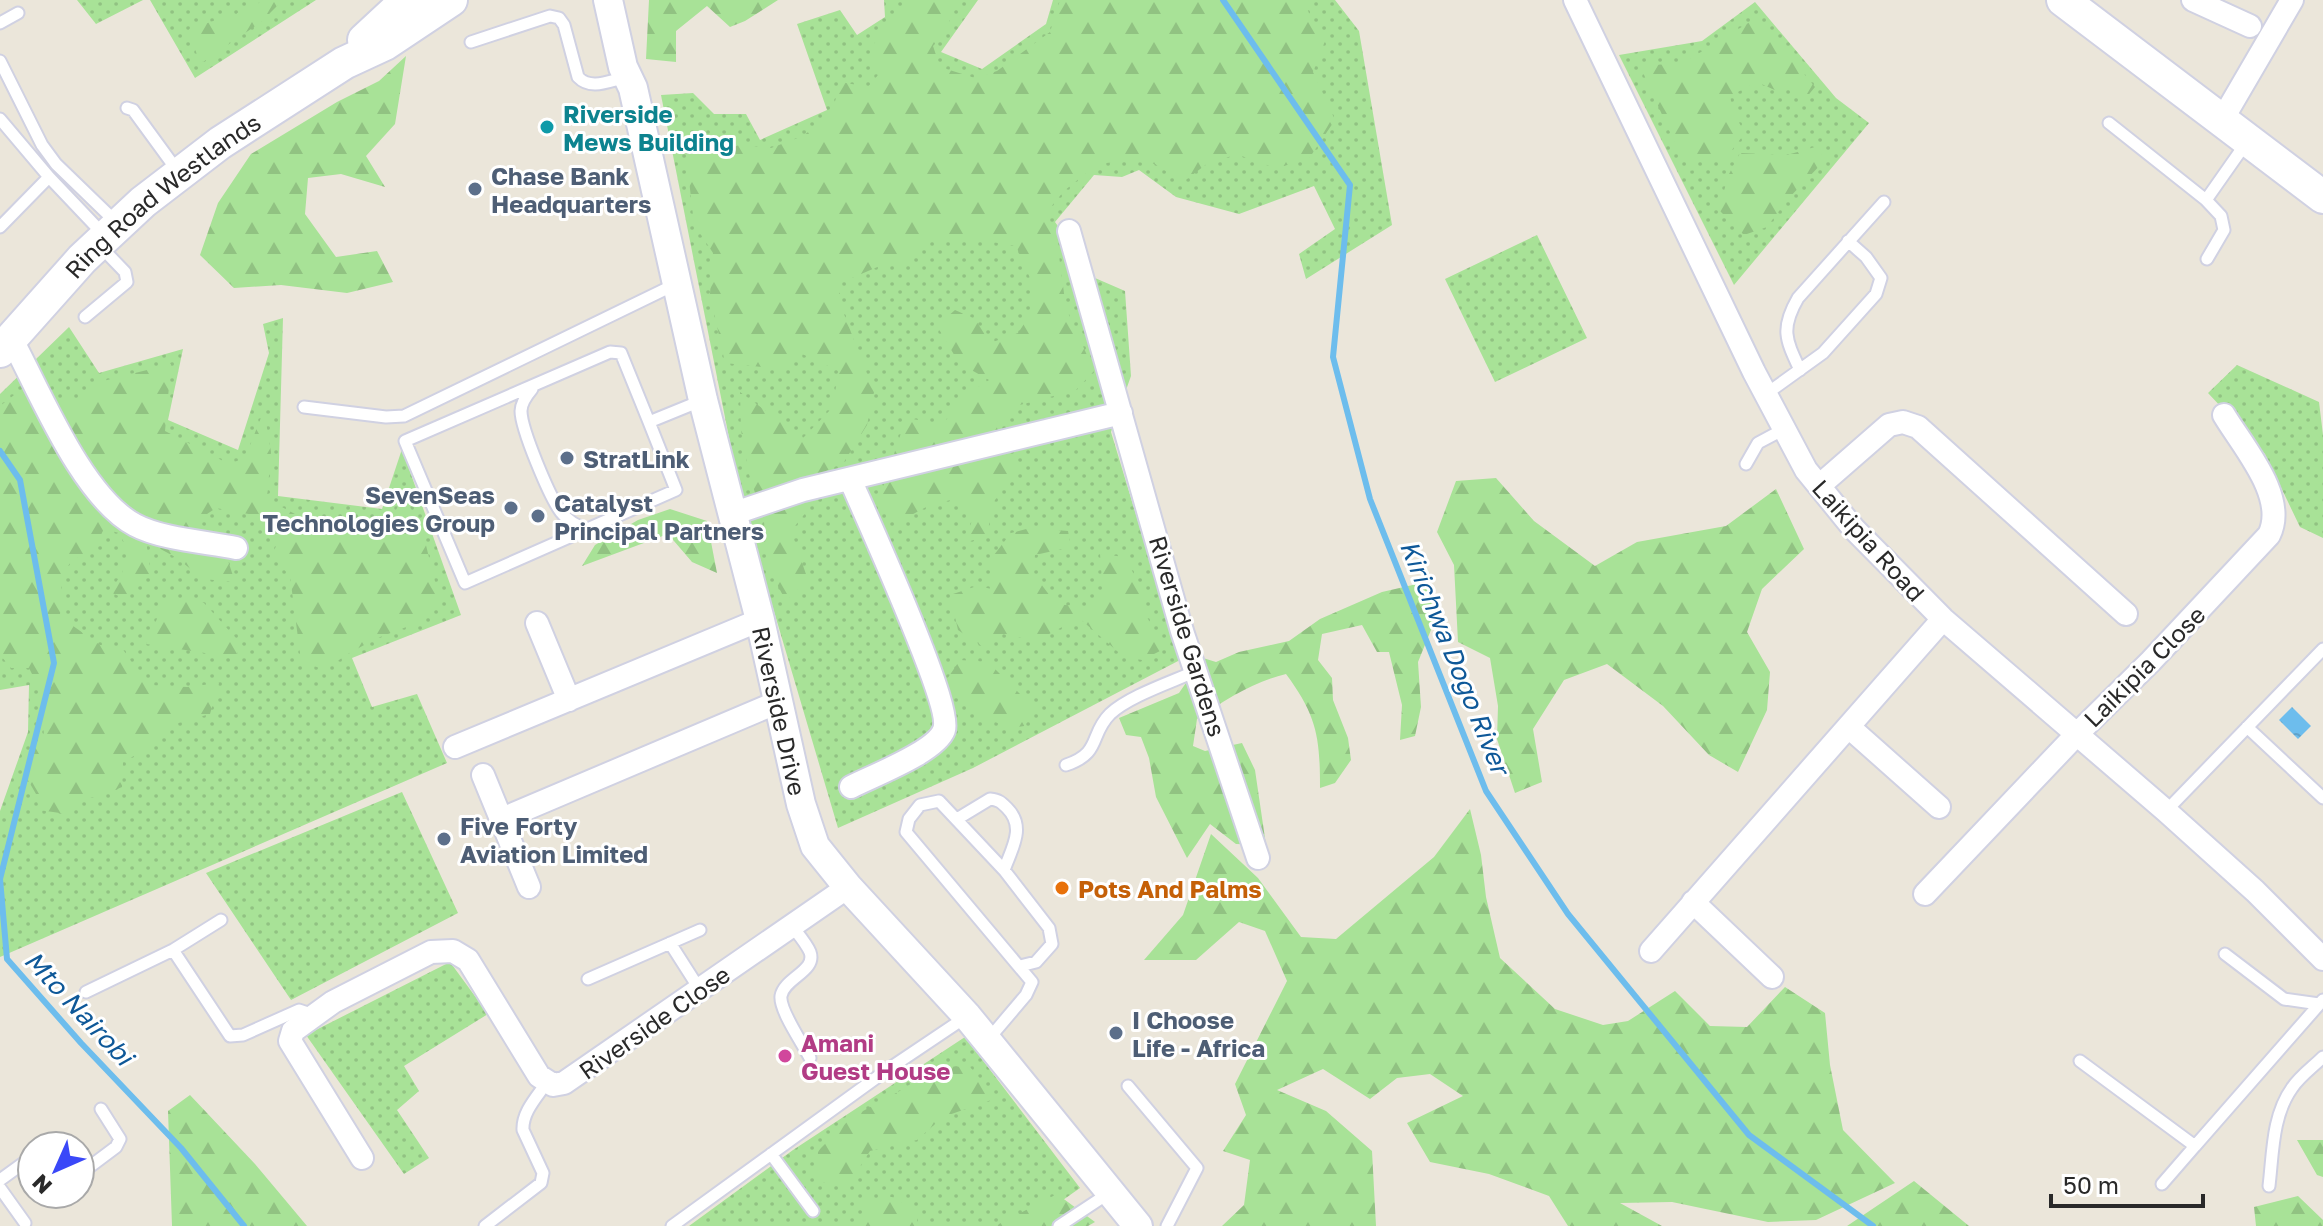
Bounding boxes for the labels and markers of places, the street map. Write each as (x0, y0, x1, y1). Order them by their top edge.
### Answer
place label: Riverside Mews Building (563, 99, 734, 156)
marker: Riverside Mews Building (538, 118, 556, 136)
place label: Chase Bank Headquarters (491, 161, 651, 218)
marker: Chase Bank Headquarters (466, 180, 484, 198)
place label: StratLink (583, 444, 690, 473)
marker: StratLink (558, 449, 576, 467)
place label: SevenSeas Technologies Group (263, 480, 495, 537)
place label: Catalyst Principal Partners (554, 488, 764, 545)
marker: SevenSeas Technologies Group (502, 499, 520, 517)
marker: Catalyst Principal Partners (529, 507, 547, 525)
place label: Five Forty Aviation Limited (460, 811, 648, 868)
marker: Five Forty Aviation Limited (435, 830, 453, 848)
place label: Pots And Palms (1078, 874, 1262, 903)
marker: Pots And Palms (1053, 879, 1071, 897)
place label: I Choose Life - Africa (1132, 1005, 1265, 1062)
marker: I Choose Life - Africa (1107, 1024, 1125, 1042)
place label: Amani Guest House (801, 1028, 951, 1085)
marker: Amani Guest House (776, 1047, 794, 1065)

